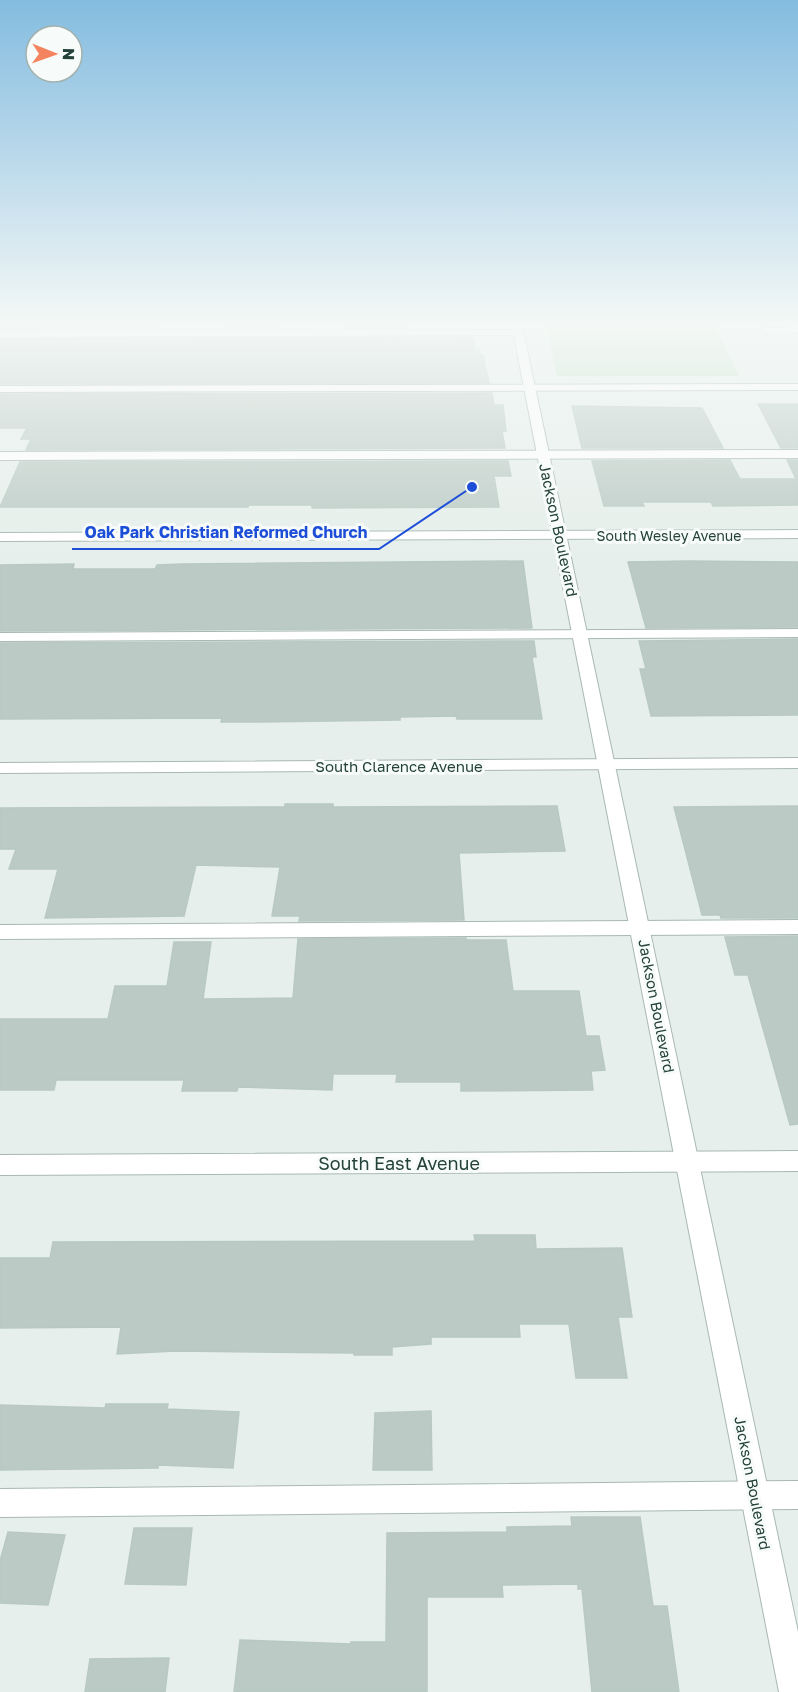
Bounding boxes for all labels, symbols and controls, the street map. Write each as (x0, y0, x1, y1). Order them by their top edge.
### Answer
north arrow (24, 24, 84, 84)
text: N (59, 48, 79, 61)
street label: Jackson Boulevard (536, 462, 582, 598)
callout: Oak Park Christian Reformed Church (72, 515, 379, 549)
text: Oak Park Christian Reformed Church (84, 522, 368, 542)
street label: South Wesley Avenue (597, 527, 741, 544)
street label: South Clarence Avenue (315, 757, 483, 775)
street label: Jackson Boulevard (635, 938, 679, 1074)
street label: South East Avenue (318, 1152, 480, 1174)
street label: Jackson Boulevard (731, 1415, 775, 1551)

